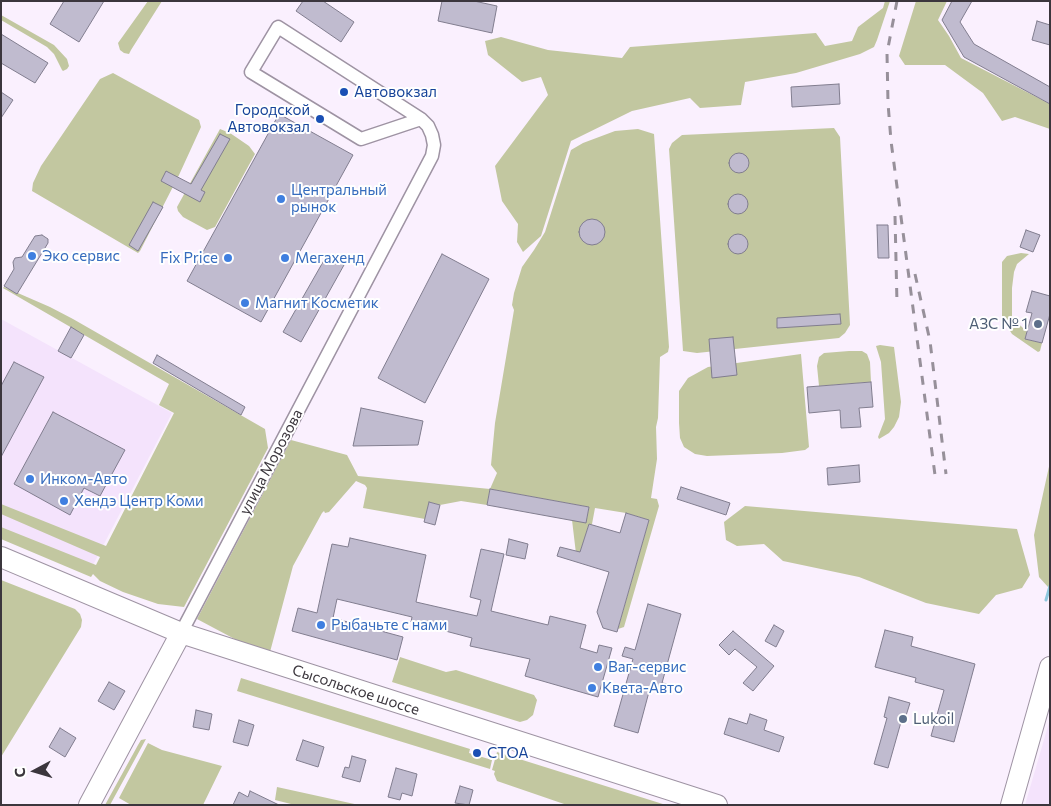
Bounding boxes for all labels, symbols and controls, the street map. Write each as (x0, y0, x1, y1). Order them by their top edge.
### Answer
place label: Автовокзал (354, 83, 437, 101)
marker: Автовокзал (338, 86, 350, 98)
place label: Городской Автовокзал (227, 101, 310, 136)
marker: Городской Автовокзал (314, 113, 326, 125)
place label: Центральный рынок (291, 181, 387, 216)
marker: Центральный рынок (275, 193, 287, 205)
place label: Эко сервис (42, 247, 120, 265)
place label: Fix Price (160, 249, 218, 267)
place label: Мегахенд (295, 249, 364, 267)
marker: Эко сервис (26, 250, 38, 262)
marker: Fix Price (222, 252, 234, 264)
marker: Мегахенд (279, 252, 291, 264)
place label: Магнит Косметик (255, 294, 379, 312)
marker: Магнит Косметик (239, 297, 251, 309)
place label: АЗС № 1 (969, 315, 1028, 333)
marker: АЗС № 1 (1032, 318, 1044, 330)
street label: улица Морозова (236, 406, 306, 518)
place label: Инком-Авто (40, 470, 127, 488)
marker: Инком-Авто (24, 473, 36, 485)
place label: Хендэ Центр Коми (74, 492, 204, 510)
marker: Хендэ Центр Коми (58, 495, 70, 507)
place label: Рыбачьте с нами (331, 616, 447, 634)
marker: Рыбачьте с нами (315, 619, 327, 631)
place label: Ваг-сервис (608, 658, 686, 676)
street label: Сысольское шоссе (290, 661, 422, 719)
marker: Ваг-сервис (592, 661, 604, 673)
place label: Квета-Авто (602, 679, 683, 697)
marker: Квета-Авто (586, 682, 598, 694)
place label: Lukoil (913, 710, 954, 728)
marker: Lukoil (897, 713, 909, 725)
place label: СТОА (487, 744, 529, 762)
north arrow (10, 746, 60, 796)
marker: СТОА (471, 747, 483, 759)
text: С (11, 767, 29, 778)

